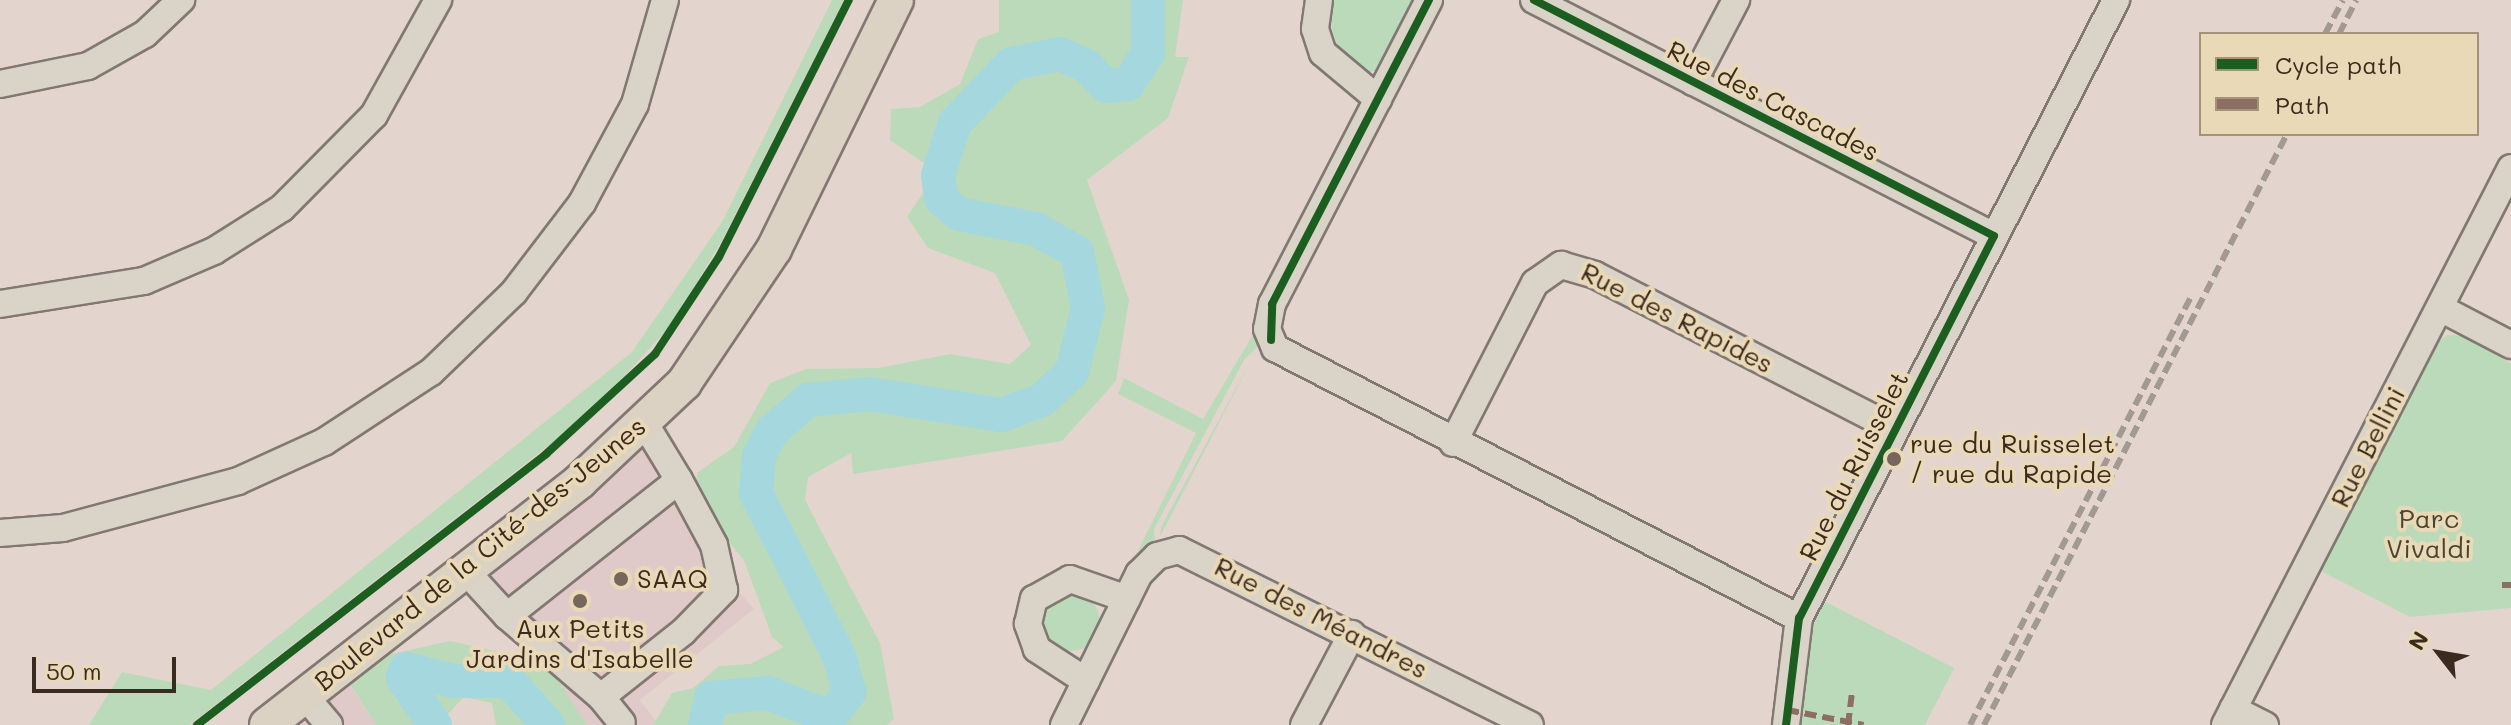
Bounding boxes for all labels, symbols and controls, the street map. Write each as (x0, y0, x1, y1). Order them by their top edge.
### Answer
legend (2199, 32, 2479, 136)
street label: Rue des Cascades (1662, 34, 1884, 168)
text: Cycle path (2275, 49, 2401, 80)
text: Path (2275, 89, 2329, 120)
street label: Rue des Rapides (1576, 256, 1778, 380)
street label: Rue du Ruisselet (1793, 366, 1915, 566)
street label: Rue Bellini (2324, 382, 2412, 512)
street label: Boulevard de la Cité-des-Jeunes (308, 411, 652, 697)
place label: rue du Ruisselet / rue du Rapide (1910, 428, 2115, 490)
marker: rue du Ruisselet / rue du Rapide (1885, 450, 1903, 468)
park label: Parc Vivaldi (2386, 503, 2472, 564)
street label: Rue des Méandres (1209, 551, 1433, 685)
place label: SAAQ (637, 563, 708, 595)
marker: SAAQ (612, 570, 630, 588)
marker: Aux Petits Jardins d'Isabelle (571, 592, 589, 610)
place label: Aux Petits Jardins d'Isabelle (466, 613, 694, 674)
north arrow (2399, 613, 2479, 693)
text: N (2401, 626, 2435, 655)
scale bar (36, 641, 180, 691)
text: 50 m (46, 655, 102, 686)

